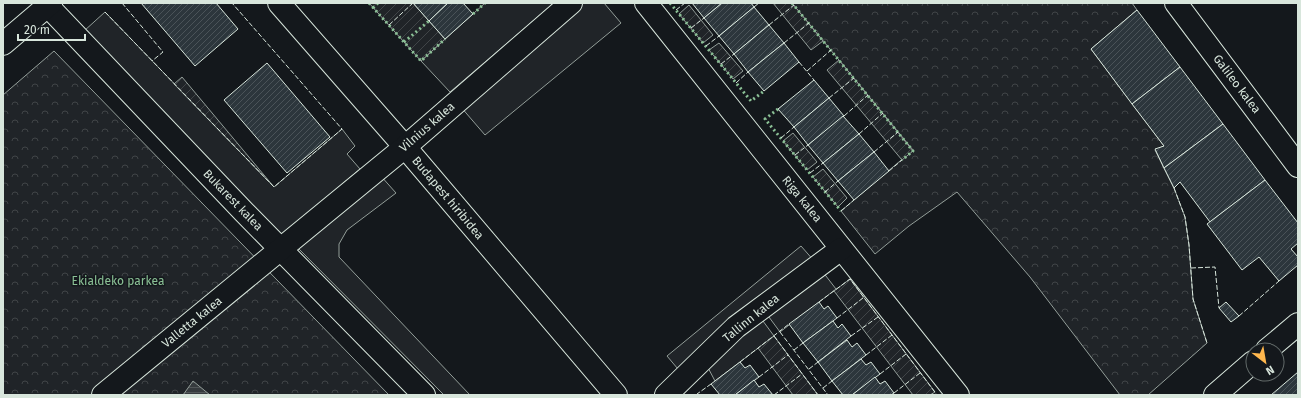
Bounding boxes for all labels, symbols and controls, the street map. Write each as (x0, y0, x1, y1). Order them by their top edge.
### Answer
scale bar (18, 16, 85, 42)
text: 20 m (24, 23, 50, 37)
street label: Galileo kalea (1210, 52, 1264, 116)
street label: Vilnius kalea (397, 99, 457, 155)
street label: Budapest hiribidea (409, 154, 487, 242)
street label: Bukarest kalea (200, 167, 266, 233)
street label: Riga kalea (779, 173, 825, 225)
park label: Ekialdeko parkea (72, 274, 164, 288)
street label: Tallinn kalea (720, 291, 782, 345)
street label: Valletta kalea (159, 294, 225, 350)
north arrow (1245, 342, 1285, 382)
text: N (1263, 363, 1276, 378)

